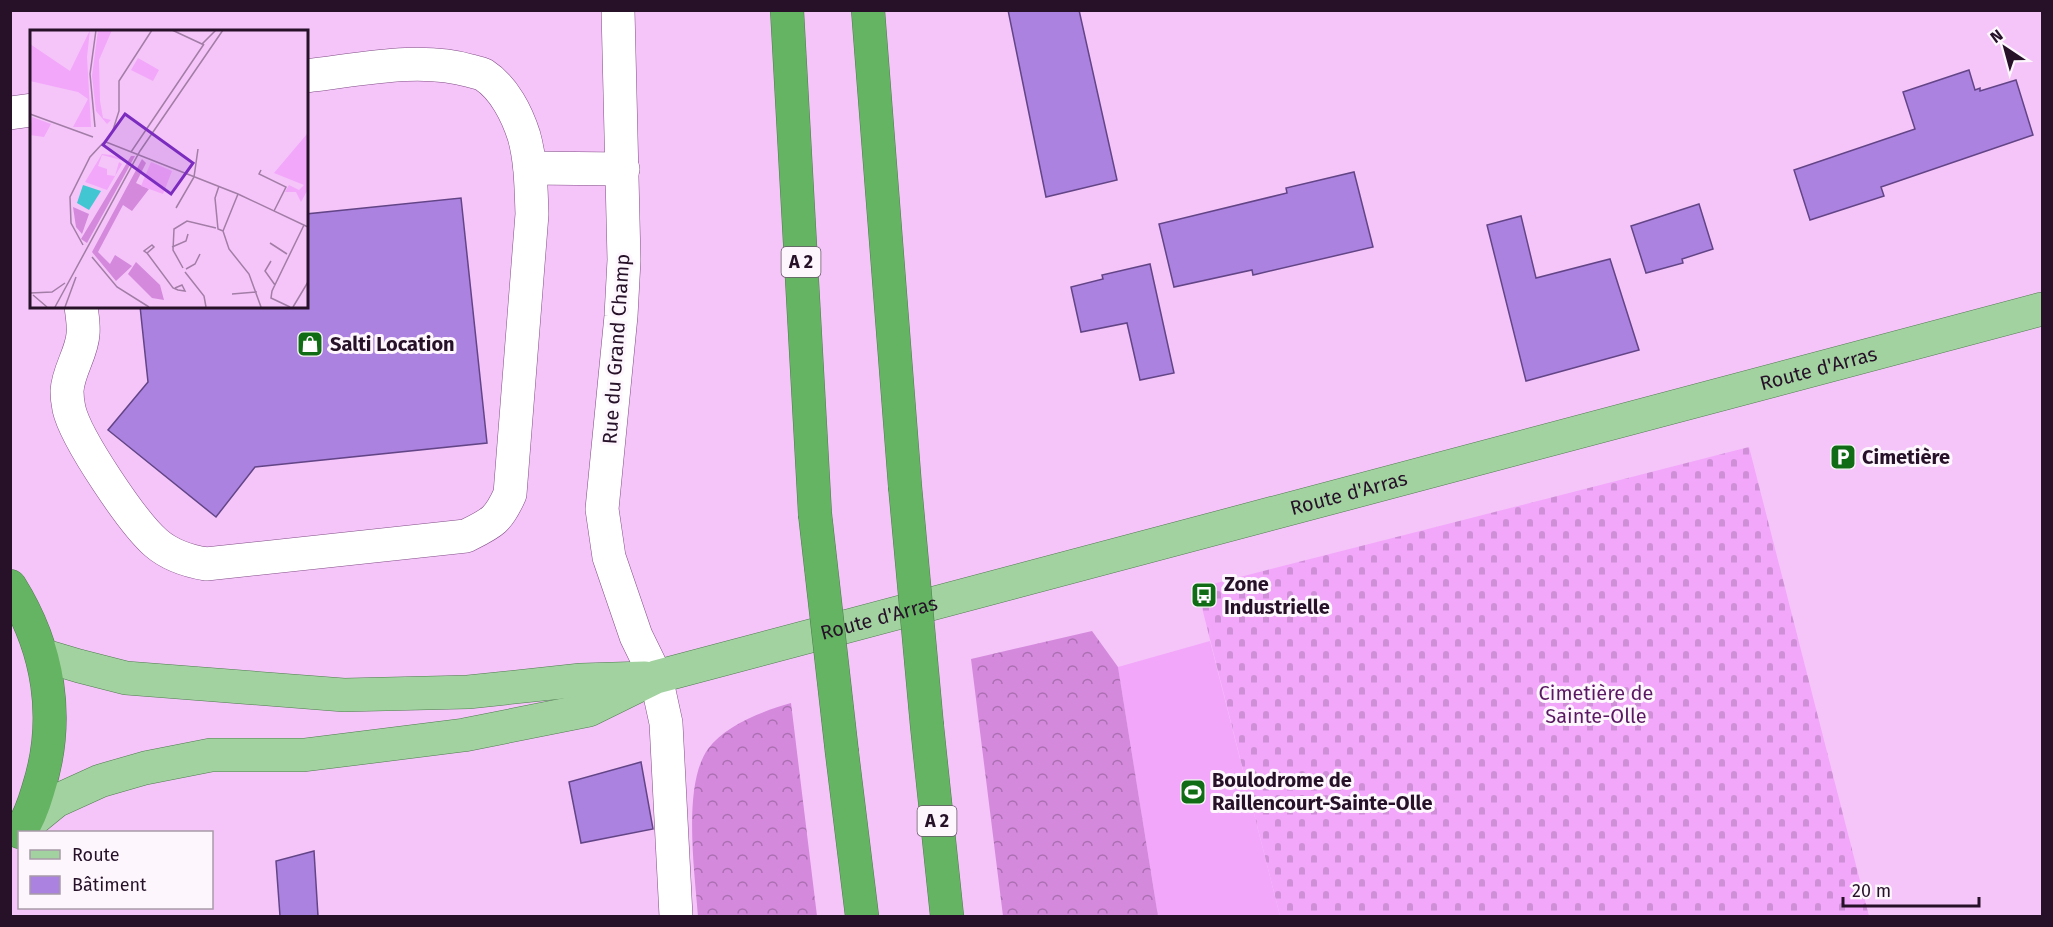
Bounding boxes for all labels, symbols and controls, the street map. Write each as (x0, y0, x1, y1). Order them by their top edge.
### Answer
north arrow (1975, 18, 2035, 78)
text: N (1987, 25, 2006, 47)
inset map (30, 30, 308, 308)
road number: A 2 (782, 247, 820, 277)
street label: Rue du Grand Champ (597, 253, 635, 445)
shop icon: Salti Location (295, 329, 325, 359)
place label: Salti Location (330, 332, 455, 356)
street label: Route d'Arras (1757, 341, 1879, 395)
parking icon: Cimetière (1828, 442, 1858, 472)
place label: Cimetière (1862, 445, 1950, 469)
street label: Route d'Arras (1287, 466, 1410, 520)
place label: Zone Industrielle (1224, 572, 1330, 619)
bus stop icon: Zone Industrielle (1189, 580, 1219, 610)
street label: Route d'Arras (818, 591, 940, 645)
park label: Cimetière de Sainte-Olle (1539, 681, 1653, 728)
place label: Boulodrome de Raillencourt-Sainte-Olle (1212, 768, 1433, 815)
sports icon: Boulodrome de Raillencourt-Sainte-Olle (1178, 777, 1208, 807)
road number: A 2 (918, 806, 956, 836)
legend (18, 831, 213, 909)
text: Route (72, 844, 120, 866)
scale bar (1843, 870, 1980, 908)
text: Bâtiment (72, 874, 147, 896)
text: 20 m (1852, 880, 1891, 902)

